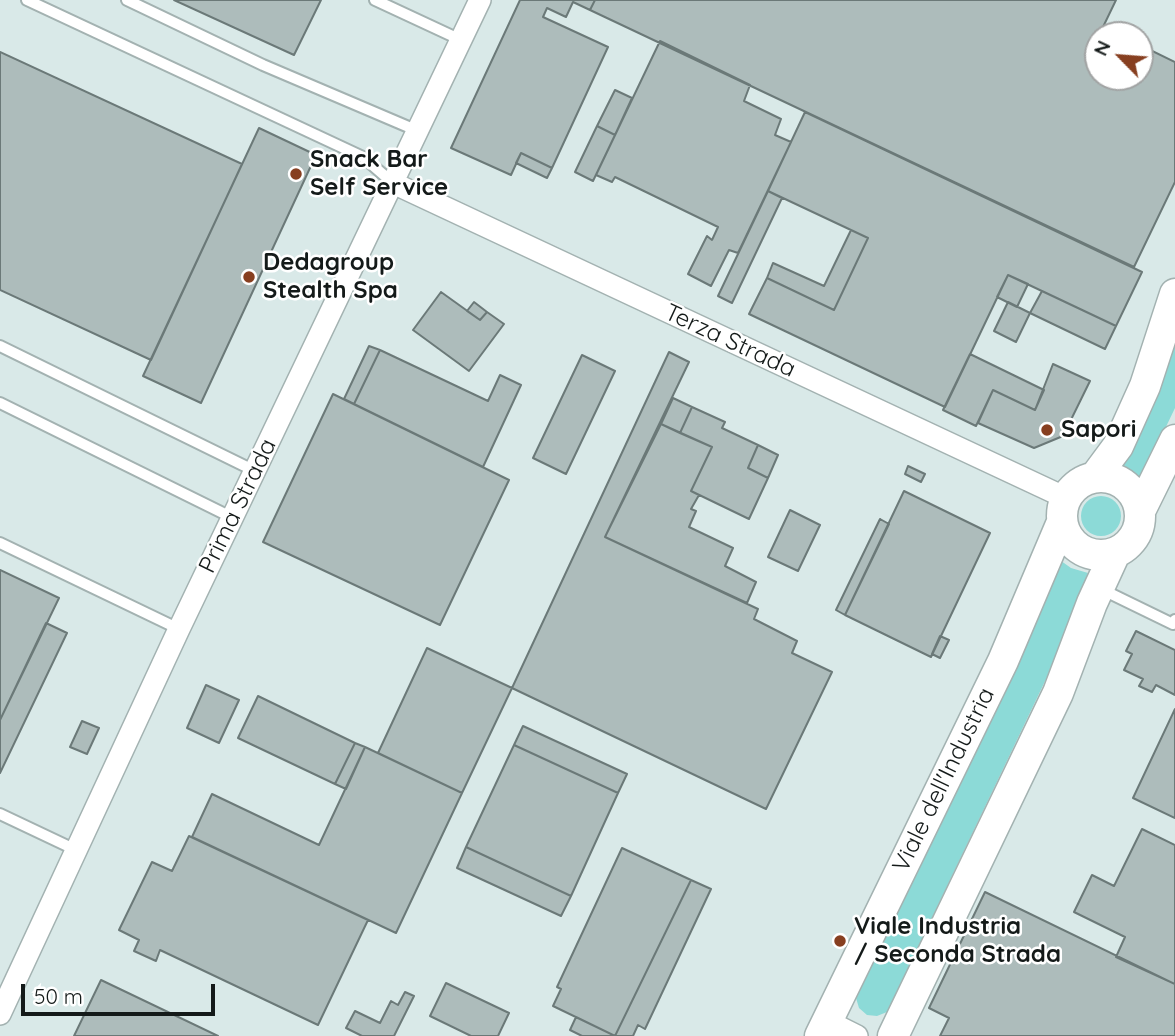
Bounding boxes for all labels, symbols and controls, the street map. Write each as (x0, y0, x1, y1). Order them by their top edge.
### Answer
north arrow (1084, 21, 1154, 91)
text: N (1088, 37, 1116, 59)
place label: Snack Bar Self Service (310, 146, 448, 202)
marker: Snack Bar Self Service (288, 166, 304, 182)
place label: Dedagroup Stealth Spa (263, 249, 398, 305)
marker: Dedagroup Stealth Spa (241, 269, 257, 285)
street label: Terza Strada (660, 298, 800, 384)
place label: Sapori (1061, 416, 1137, 444)
marker: Sapori (1039, 422, 1055, 438)
street label: Prima Strada (193, 434, 283, 578)
street label: Viale dell'Industria (887, 683, 1001, 877)
place label: Viale Industria / Seconda Strada (854, 913, 1061, 969)
marker: Viale Industria / Seconda Strada (832, 933, 848, 949)
scale bar (24, 970, 219, 1014)
text: 50 m (34, 983, 83, 1009)

